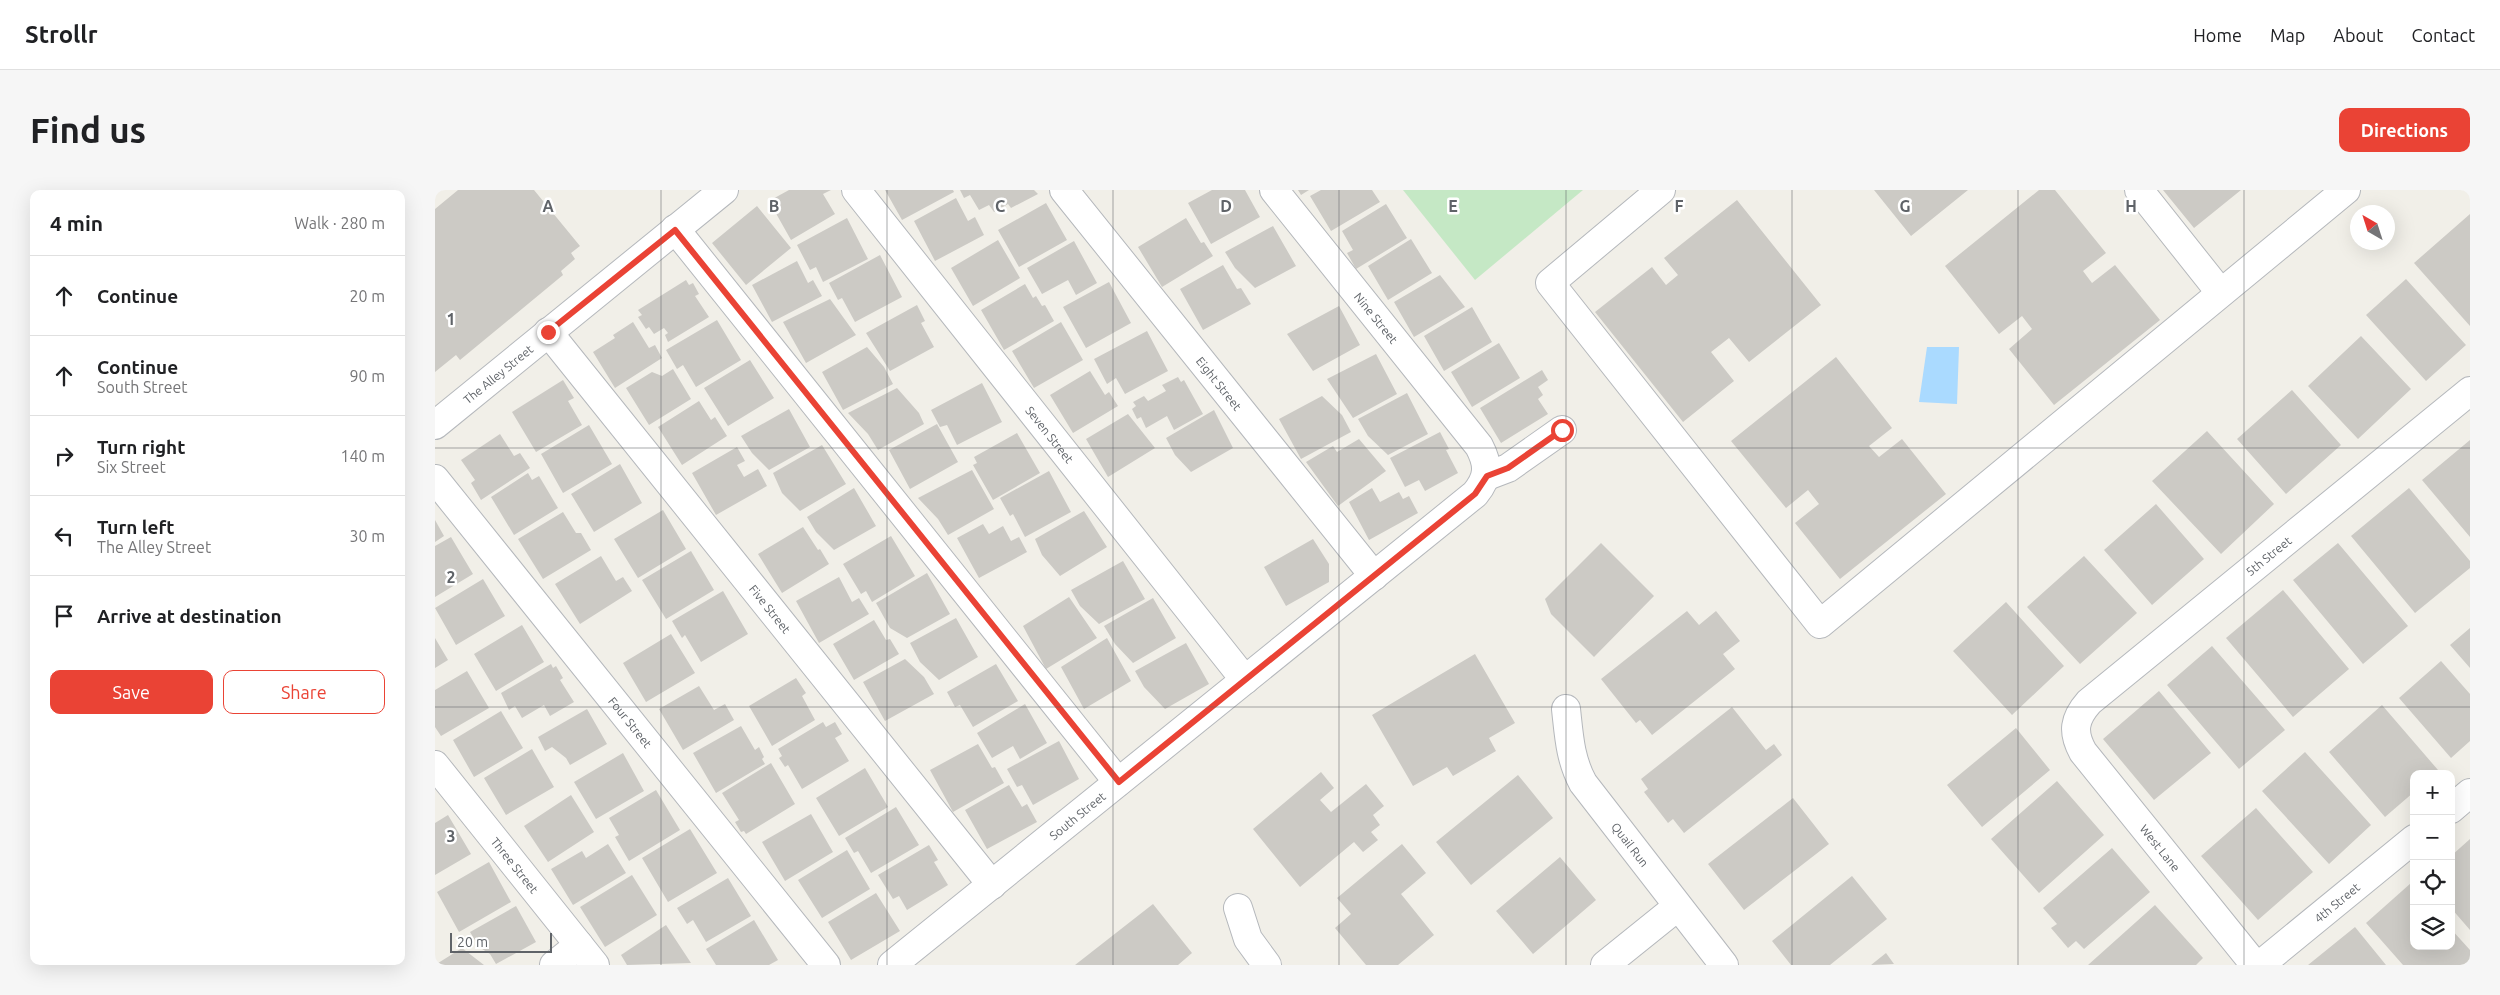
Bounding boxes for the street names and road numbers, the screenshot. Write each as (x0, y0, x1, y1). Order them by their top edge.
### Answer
street label: Nine Street (1352, 290, 1400, 346)
street label: The Alley Street (460, 342, 535, 406)
street label: Eight Street (1194, 354, 1245, 413)
street label: Seven Street (1024, 403, 1077, 465)
street label: 5th Street (2243, 533, 2294, 578)
street label: Five Street (747, 582, 794, 636)
street label: Four Street (606, 694, 655, 750)
street label: South Street (1047, 789, 1108, 842)
street label: Quail Run (1609, 820, 1652, 869)
street label: West Lane (2137, 822, 2183, 874)
street label: Three Street (489, 834, 541, 896)
street label: 4th Street (2311, 880, 2362, 925)

